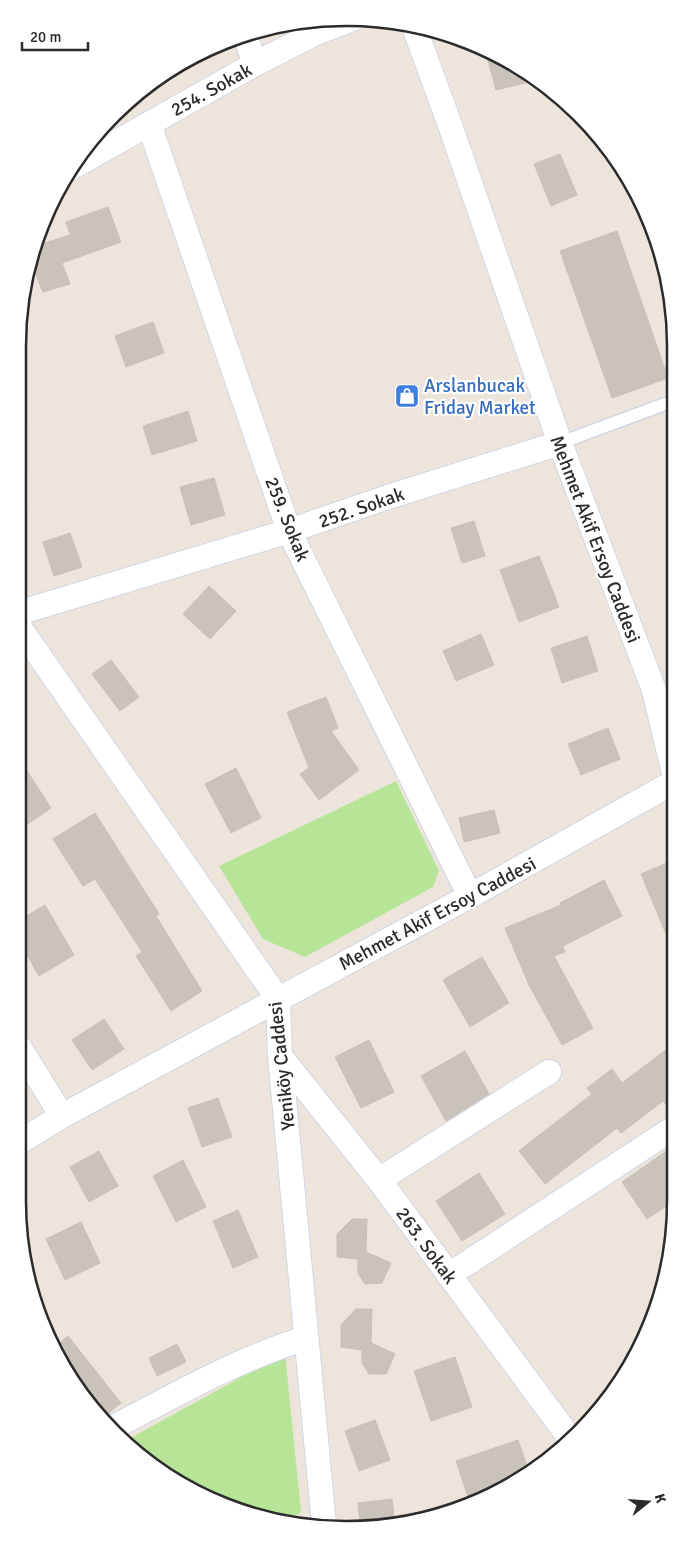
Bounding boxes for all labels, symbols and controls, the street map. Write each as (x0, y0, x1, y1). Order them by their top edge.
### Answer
scale bar (22, 20, 89, 52)
text: 20 m (30, 28, 61, 46)
street label: 254. Sokak (167, 58, 257, 122)
place label: Arslanbucak Friday Market (424, 374, 536, 420)
shop icon: Arslanbucak Friday Market (394, 383, 420, 409)
street label: Mehmet Akif Ersoy Caddesi (544, 432, 646, 646)
street label: 259. Sokak (259, 474, 315, 566)
street label: 252. Sokak (315, 482, 408, 534)
street label: Mehmet Akif Ersoy Caddesi (335, 852, 540, 976)
street label: Yeniköy Caddesi (263, 1000, 301, 1131)
street label: 263. Sokak (390, 1202, 462, 1289)
north arrow (623, 1477, 673, 1527)
text: K (651, 1492, 669, 1505)

